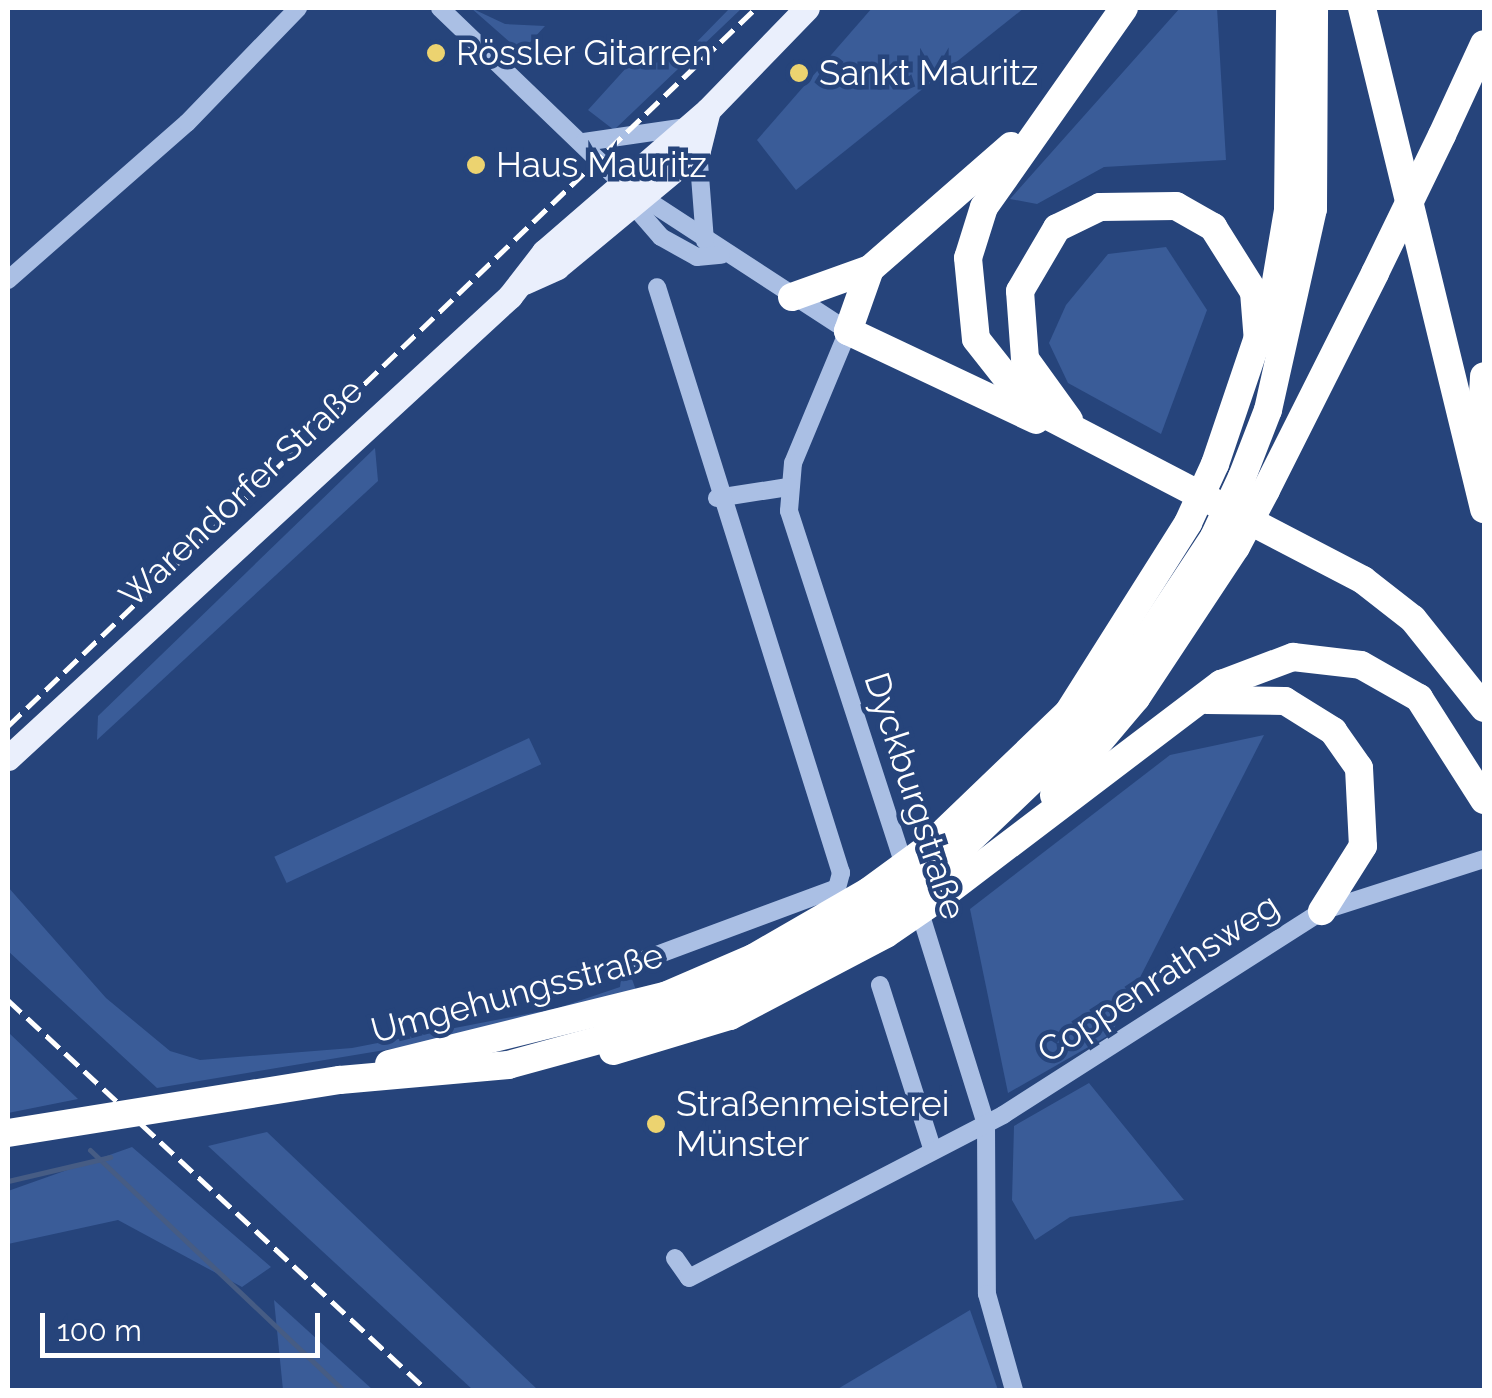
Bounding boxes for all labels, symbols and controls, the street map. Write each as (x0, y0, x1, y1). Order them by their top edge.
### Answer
place label: Rössler Gitarren (456, 32, 713, 74)
marker: Rössler Gitarren (425, 42, 447, 64)
place label: Sankt Mauritz (819, 52, 1038, 94)
marker: Sankt Mauritz (788, 62, 810, 84)
place label: Haus Mauritz (496, 144, 707, 186)
marker: Haus Mauritz (465, 154, 487, 176)
street label: Warendorfer Straße (110, 369, 372, 617)
street label: Dyckburgstraße (855, 667, 975, 925)
street label: Coppenrathsweg (1030, 884, 1286, 1072)
street label: Umgehungsstraße (366, 934, 668, 1052)
place label: Straßenmeisterei Münster (676, 1083, 949, 1165)
marker: Straßenmeisterei Münster (645, 1113, 667, 1135)
scale bar (45, 1293, 325, 1355)
text: 100 m (57, 1313, 142, 1348)

